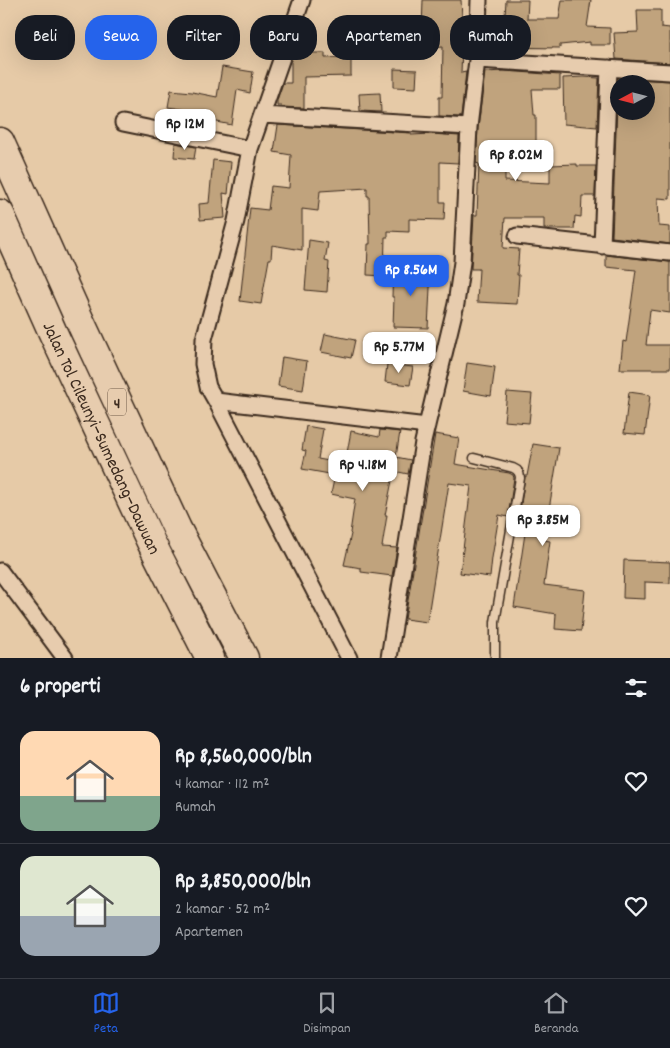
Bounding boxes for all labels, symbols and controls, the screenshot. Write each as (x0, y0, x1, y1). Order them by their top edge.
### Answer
chip: Beli (15, 15, 75, 60)
chip: Sewa (85, 15, 157, 60)
chip: Filter (167, 15, 240, 60)
chip: Baru (250, 15, 317, 60)
chip: Apartemen (327, 15, 440, 60)
chip: Rumah (450, 15, 531, 60)
north arrow (610, 75, 655, 120)
map controls (610, 75, 655, 120)
pin: Rp 12M (144, 108, 226, 151)
text: Rp 12M (166, 113, 204, 136)
pin: Rp 8.02M (464, 140, 568, 182)
text: Rp 8.02M (490, 144, 543, 167)
pin: Rp 8.56M (359, 254, 463, 297)
text: Rp 8.56M (385, 259, 437, 282)
street label: Jalan Tol Cileunyi–Sumedang–Dawuan (35, 319, 165, 560)
pin: Rp 5.77M (347, 332, 451, 374)
text: Rp 5.77M (374, 336, 424, 359)
road number: 4 (108, 388, 126, 416)
pin: Rp 4.18M (311, 450, 415, 492)
text: Rp 4.18M (339, 454, 387, 477)
pin: Rp 3.85M (491, 504, 595, 547)
text: Rp 3.85M (517, 509, 569, 532)
text: 6 properti (20, 673, 100, 703)
icon: filters (622, 674, 650, 702)
text: Rp 8,560,000/bln (175, 743, 312, 773)
icon: home (60, 751, 120, 811)
icon: heart (622, 767, 650, 795)
text: 4 kamar · 112 m² (175, 773, 269, 796)
text: Rumah (175, 796, 216, 819)
text: Rp 3,850,000/bln (175, 868, 311, 898)
icon: home (60, 876, 120, 936)
icon: heart (622, 892, 650, 920)
text: 2 kamar · 52 m² (175, 898, 270, 921)
text: Apartemen (175, 921, 243, 944)
tab: Peta (92, 989, 120, 1039)
tab: Disimpan (303, 989, 351, 1039)
tab: Beranda (534, 989, 578, 1039)

